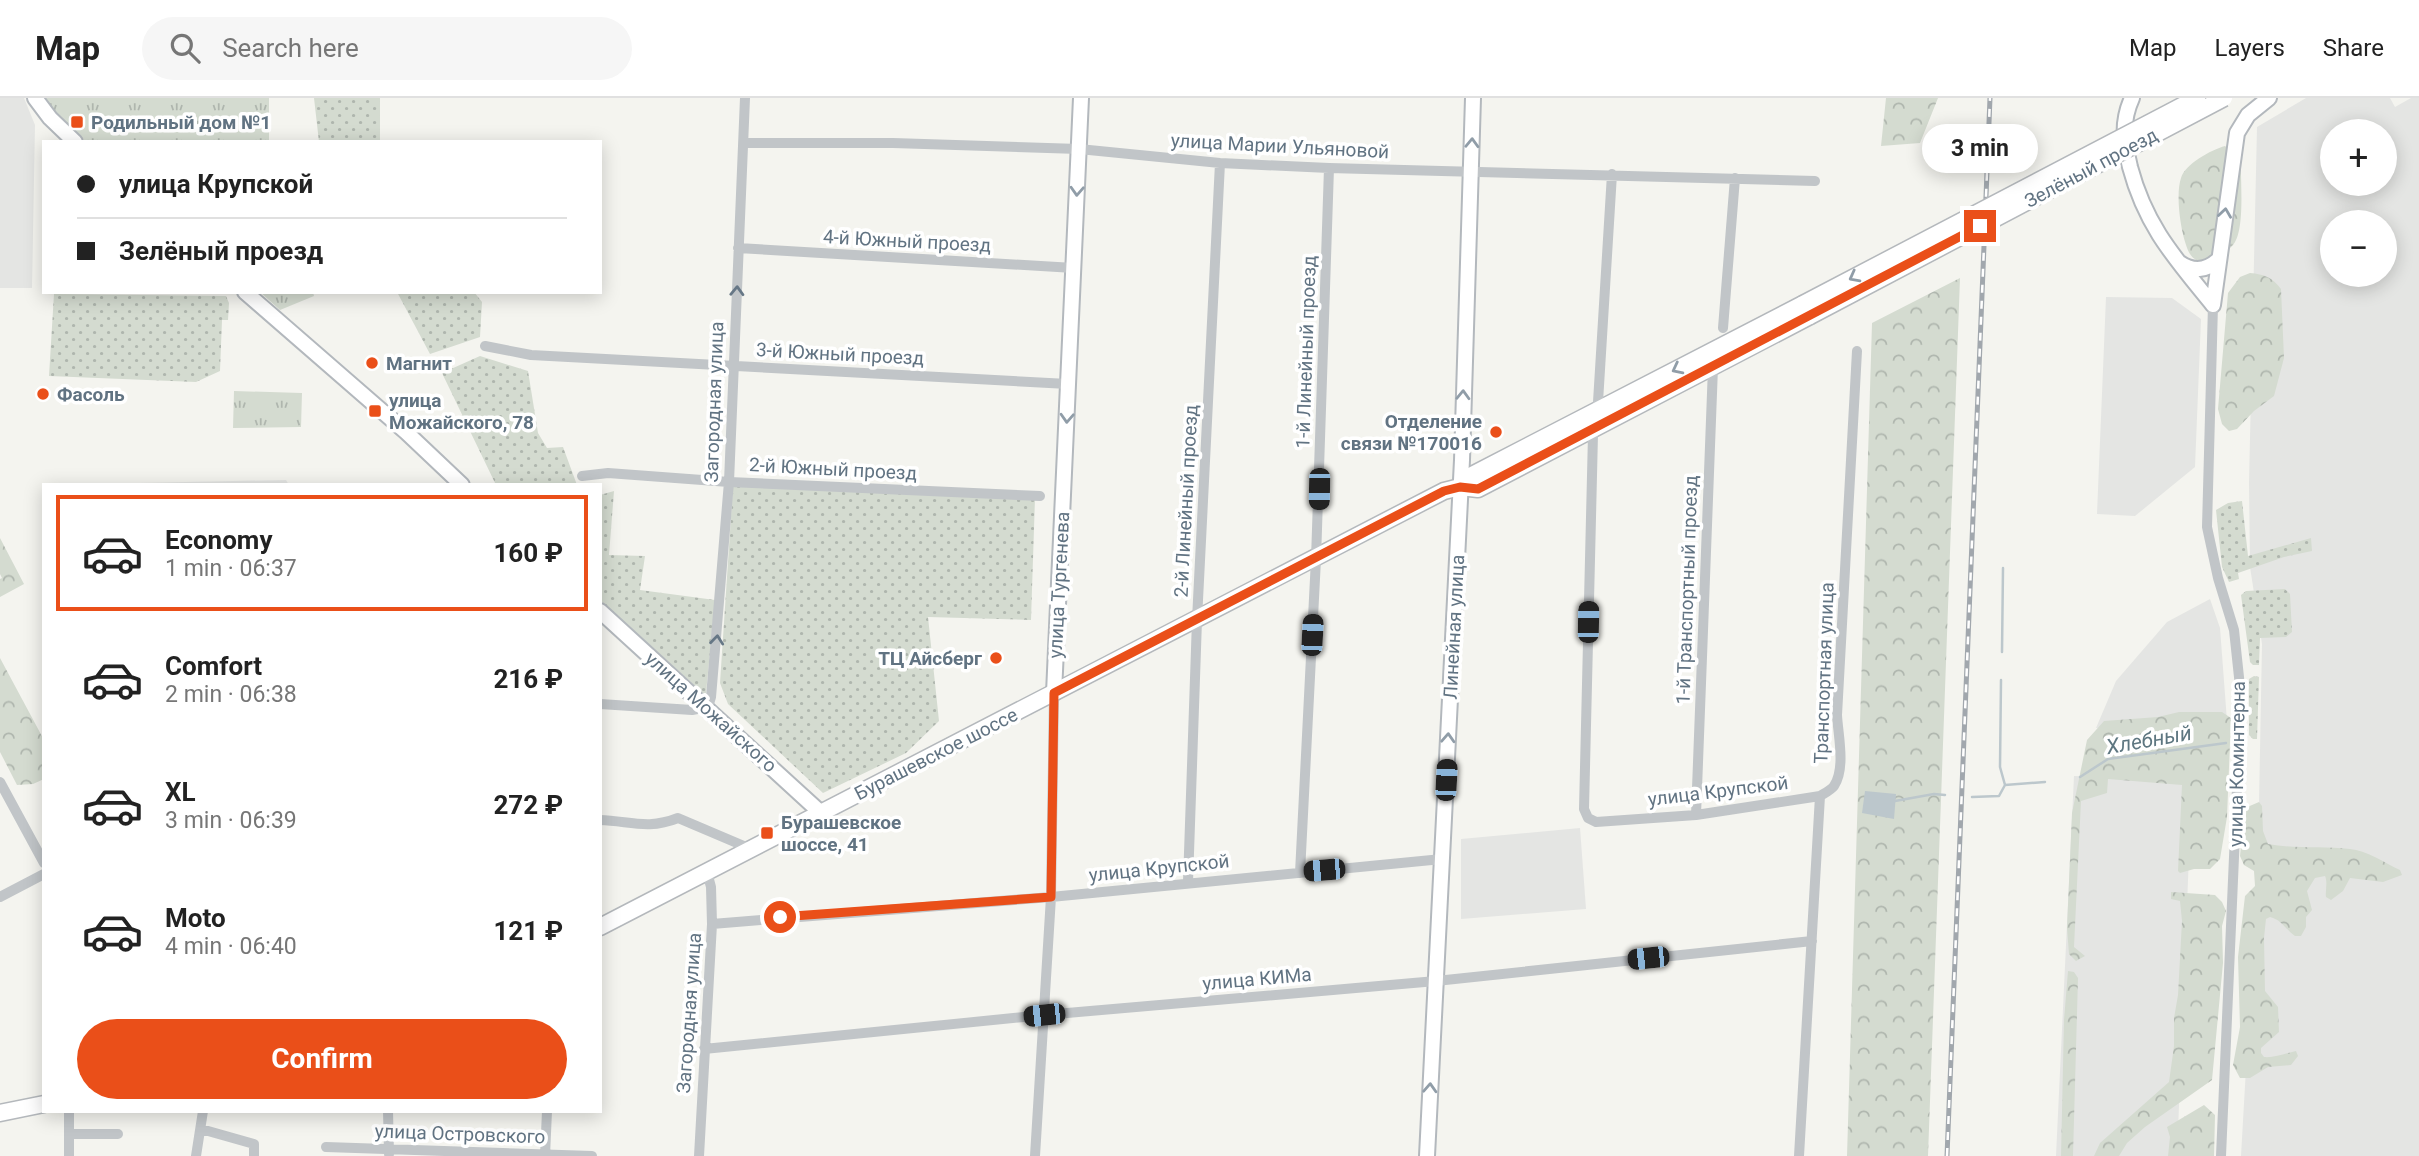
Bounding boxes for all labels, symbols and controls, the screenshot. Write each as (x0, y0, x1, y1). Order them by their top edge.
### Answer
search box (142, 17, 632, 80)
text: Map (35, 29, 100, 68)
icon: search (166, 29, 204, 67)
text: Search here (222, 33, 359, 63)
text: Map (2129, 34, 2177, 62)
text: Layers (2215, 34, 2285, 62)
text: Share (2323, 34, 2384, 62)
place label: Родильный дом №1 (91, 111, 271, 134)
marker: Родильный дом №1 (69, 114, 85, 130)
map controls (2320, 119, 2397, 287)
button: + (2320, 119, 2397, 196)
street label: Зелёный проезд (2020, 123, 2162, 213)
callout: 3 min (1922, 124, 2038, 174)
street label: улица Марии Ульяновой (1170, 129, 1390, 163)
text: 3 min (1951, 135, 2009, 162)
one-way arrow (1464, 137, 1479, 148)
text: улица Крупской (119, 169, 313, 199)
one-way arrow (1070, 185, 1085, 196)
one-way arrow (2217, 207, 2232, 219)
route end (1964, 210, 1996, 242)
button: − (2320, 210, 2397, 287)
street label: 4-й Южный проезд (822, 225, 992, 257)
text: Зелёный проезд (119, 236, 323, 266)
street label: 1-й Линейный проезд (1291, 255, 1321, 449)
one-way arrow (1849, 269, 1861, 282)
one-way arrow (729, 285, 744, 296)
street label: Загородная улица (700, 321, 728, 483)
street label: 3-й Южный проезд (755, 338, 925, 370)
place label: Магнит (386, 352, 452, 375)
marker: Магнит (364, 355, 380, 371)
one-way arrow (1672, 361, 1684, 375)
place label: Фасоль (57, 383, 125, 406)
marker: Фасоль (35, 386, 51, 402)
place label: улица Можайского, 78 (389, 389, 534, 434)
one-way arrow (1455, 389, 1471, 399)
marker: улица Можайского, 78 (367, 403, 383, 419)
street label: 2-й Линейный проезд (1169, 404, 1203, 598)
place label: Отделение связи №170016 (1341, 410, 1482, 455)
one-way arrow (1059, 413, 1074, 424)
marker: Отделение связи №170016 (1488, 424, 1504, 440)
street label: 2-й Южный проезд (748, 453, 918, 485)
car (1309, 468, 1330, 510)
street label: 1-й Транспортный проезд (1672, 475, 1702, 705)
street label: улица Тургенева (1044, 511, 1074, 659)
icon: car (81, 522, 144, 585)
text: Economy (165, 525, 272, 555)
text: 160 ₽ (493, 538, 563, 568)
street label: Линейная улица (1439, 554, 1469, 700)
text: 1 min · 06:37 (165, 555, 297, 582)
street label: Транспортная улица (1809, 582, 1839, 764)
car (1578, 601, 1599, 643)
car (1301, 613, 1324, 657)
one-way arrow (709, 634, 724, 646)
street label: улица Можайского (640, 647, 782, 777)
place label: ТЦ Айсберг (878, 647, 982, 670)
icon: car (81, 648, 144, 711)
marker: ТЦ Айсберг (988, 650, 1004, 666)
text: Comfort (165, 651, 262, 681)
text: 216 ₽ (493, 664, 563, 694)
text: 2 min · 06:38 (165, 681, 297, 708)
street label: улица Коминтерна (2224, 681, 2250, 847)
street label: Бурашевское шоссе (851, 703, 1021, 805)
water label: Хлебный (2104, 721, 2194, 759)
one-way arrow (1440, 733, 1455, 744)
car (1435, 758, 1458, 802)
street label: улица Крупской (1647, 771, 1789, 811)
icon: car (81, 774, 144, 837)
text: XL (165, 777, 196, 807)
text: 272 ₽ (493, 790, 563, 820)
text: 3 min · 06:39 (165, 807, 297, 834)
place label: Бурашевское шоссе, 41 (781, 811, 901, 856)
marker: Бурашевское шоссе, 41 (759, 825, 775, 841)
street label: улица Крупской (1088, 849, 1230, 887)
car (1303, 858, 1346, 882)
icon: car (81, 900, 144, 963)
route start (764, 901, 796, 933)
text: Moto (165, 903, 226, 933)
text: 121 ₽ (493, 916, 563, 946)
street label: Загородная улица (672, 932, 706, 1094)
text: 4 min · 06:40 (165, 933, 297, 960)
car (1627, 945, 1670, 971)
street label: улица КИМа (1201, 963, 1313, 995)
car (1023, 1002, 1066, 1028)
button: Confirm (77, 1019, 567, 1099)
one-way arrow (1423, 1082, 1438, 1093)
street label: улица Островского (374, 1120, 546, 1148)

